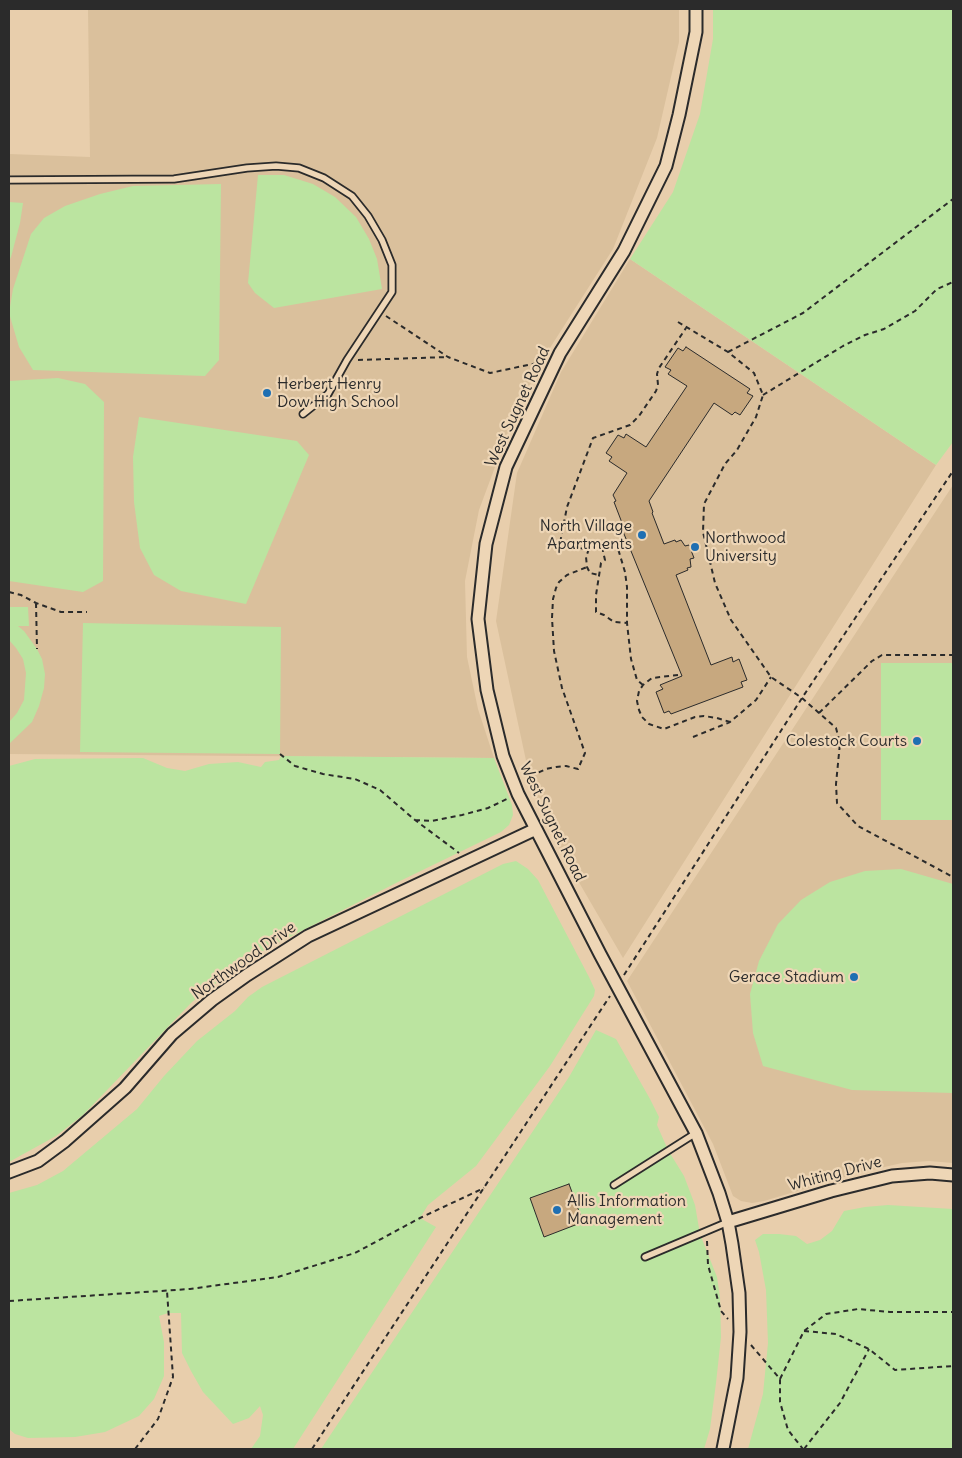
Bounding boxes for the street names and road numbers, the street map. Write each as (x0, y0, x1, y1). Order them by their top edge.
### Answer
street label: West Sugnet Road (482, 344, 554, 470)
street label: West Sugnet Road (515, 759, 589, 885)
street label: Northwood Drive (188, 918, 300, 1004)
street label: Whiting Drive (786, 1152, 884, 1196)

